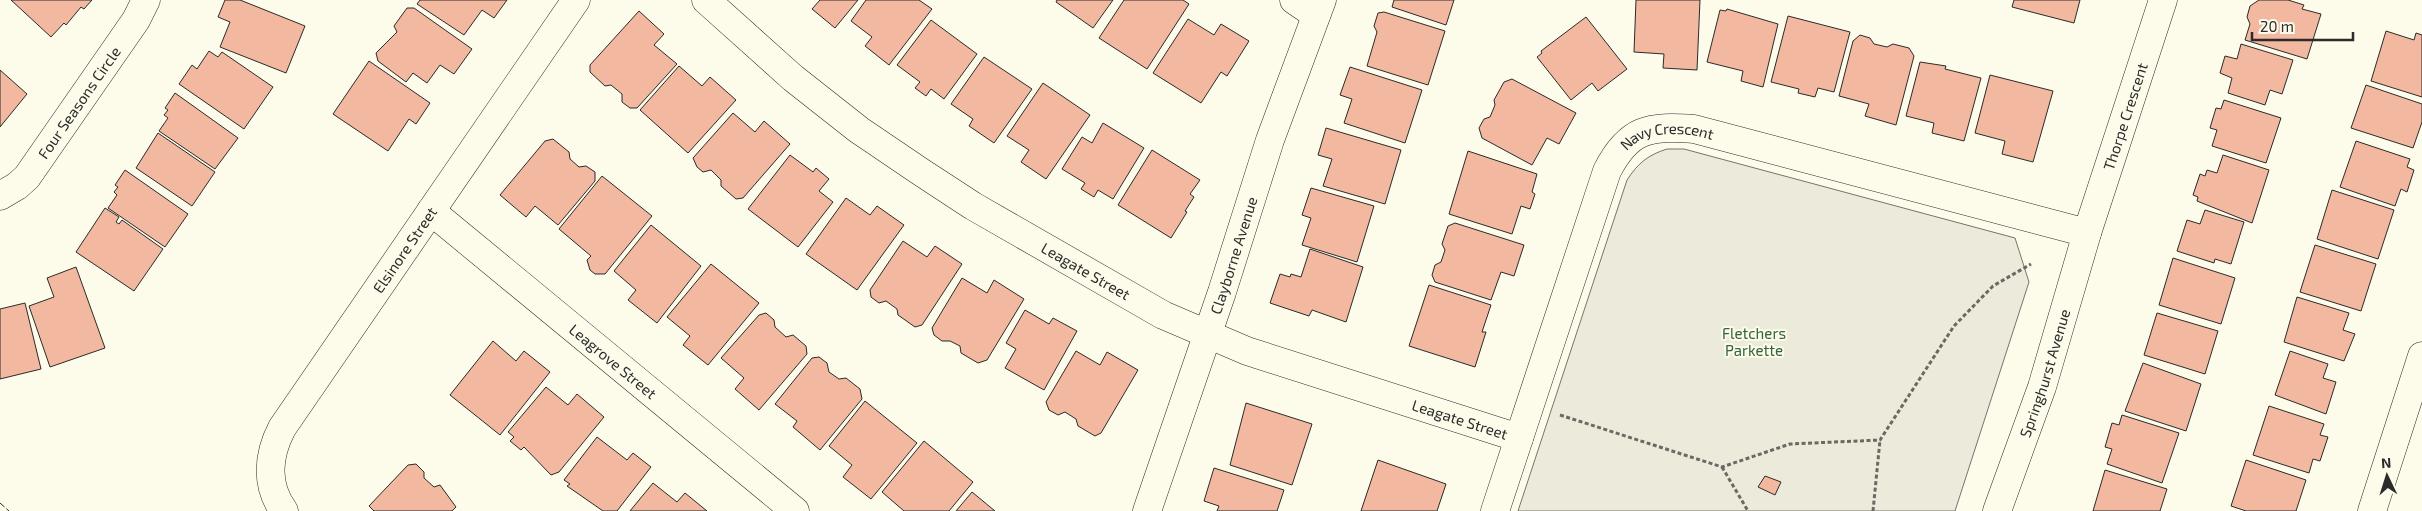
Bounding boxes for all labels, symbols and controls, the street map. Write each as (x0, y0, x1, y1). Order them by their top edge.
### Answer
scale bar (2252, 10, 2353, 42)
text: 20 m (2260, 17, 2294, 35)
street label: Four Seasons Circle (34, 43, 124, 162)
street label: Thorpe Crescent (2099, 60, 2151, 172)
street label: Navy Crescent (1616, 119, 1716, 153)
street label: Clayborne Avenue (1206, 194, 1261, 316)
street label: Elsinore Street (369, 203, 440, 296)
street label: Leagate Street (1038, 238, 1134, 303)
street label: Springhurst Avenue (2016, 307, 2073, 440)
street label: Leagrove Street (566, 320, 661, 402)
park label: Fletchers Parkette (1722, 324, 1786, 359)
street label: Leagate Street (1410, 395, 1510, 443)
north arrow (2362, 451, 2412, 501)
text: N (2380, 454, 2392, 471)

